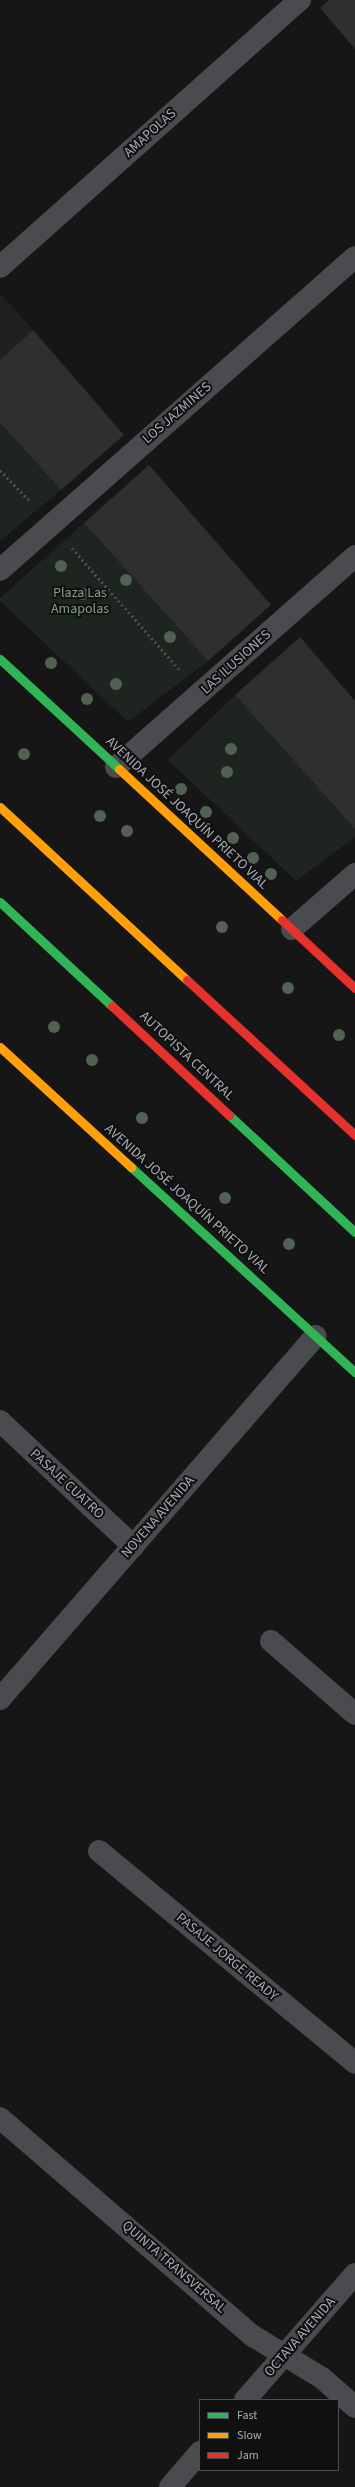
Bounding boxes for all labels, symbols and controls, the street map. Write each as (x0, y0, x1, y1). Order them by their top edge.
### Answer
street label: AMAPOLAS (120, 105, 180, 161)
street label: LOS JAZMINES (139, 379, 215, 447)
park label: Plaza Las Amapolas (51, 585, 109, 618)
street label: LAS ILUSIONES (198, 626, 274, 698)
street label: AVENIDA JOSÉ JOAQUÍN PRIETO VIAL (102, 733, 272, 893)
street label: AUTOPISTA CENTRAL (136, 1008, 238, 1104)
street label: AVENIDA JOSÉ JOAQUÍN PRIETO VIAL (101, 1121, 273, 1277)
street label: PASAJE CUATRO (27, 1445, 107, 1523)
street label: NOVENA AVENIDA (118, 1473, 198, 1561)
street label: PASAJE JORGE READY (173, 1910, 281, 2004)
street label: QUINTA TRANSVERSAL (119, 2217, 229, 2317)
street label: OCTAVA AVENIDA (261, 2294, 339, 2380)
legend (199, 2399, 339, 2471)
text: Fast (237, 2407, 257, 2424)
text: Slow (237, 2427, 262, 2444)
text: Jam (237, 2447, 259, 2464)

